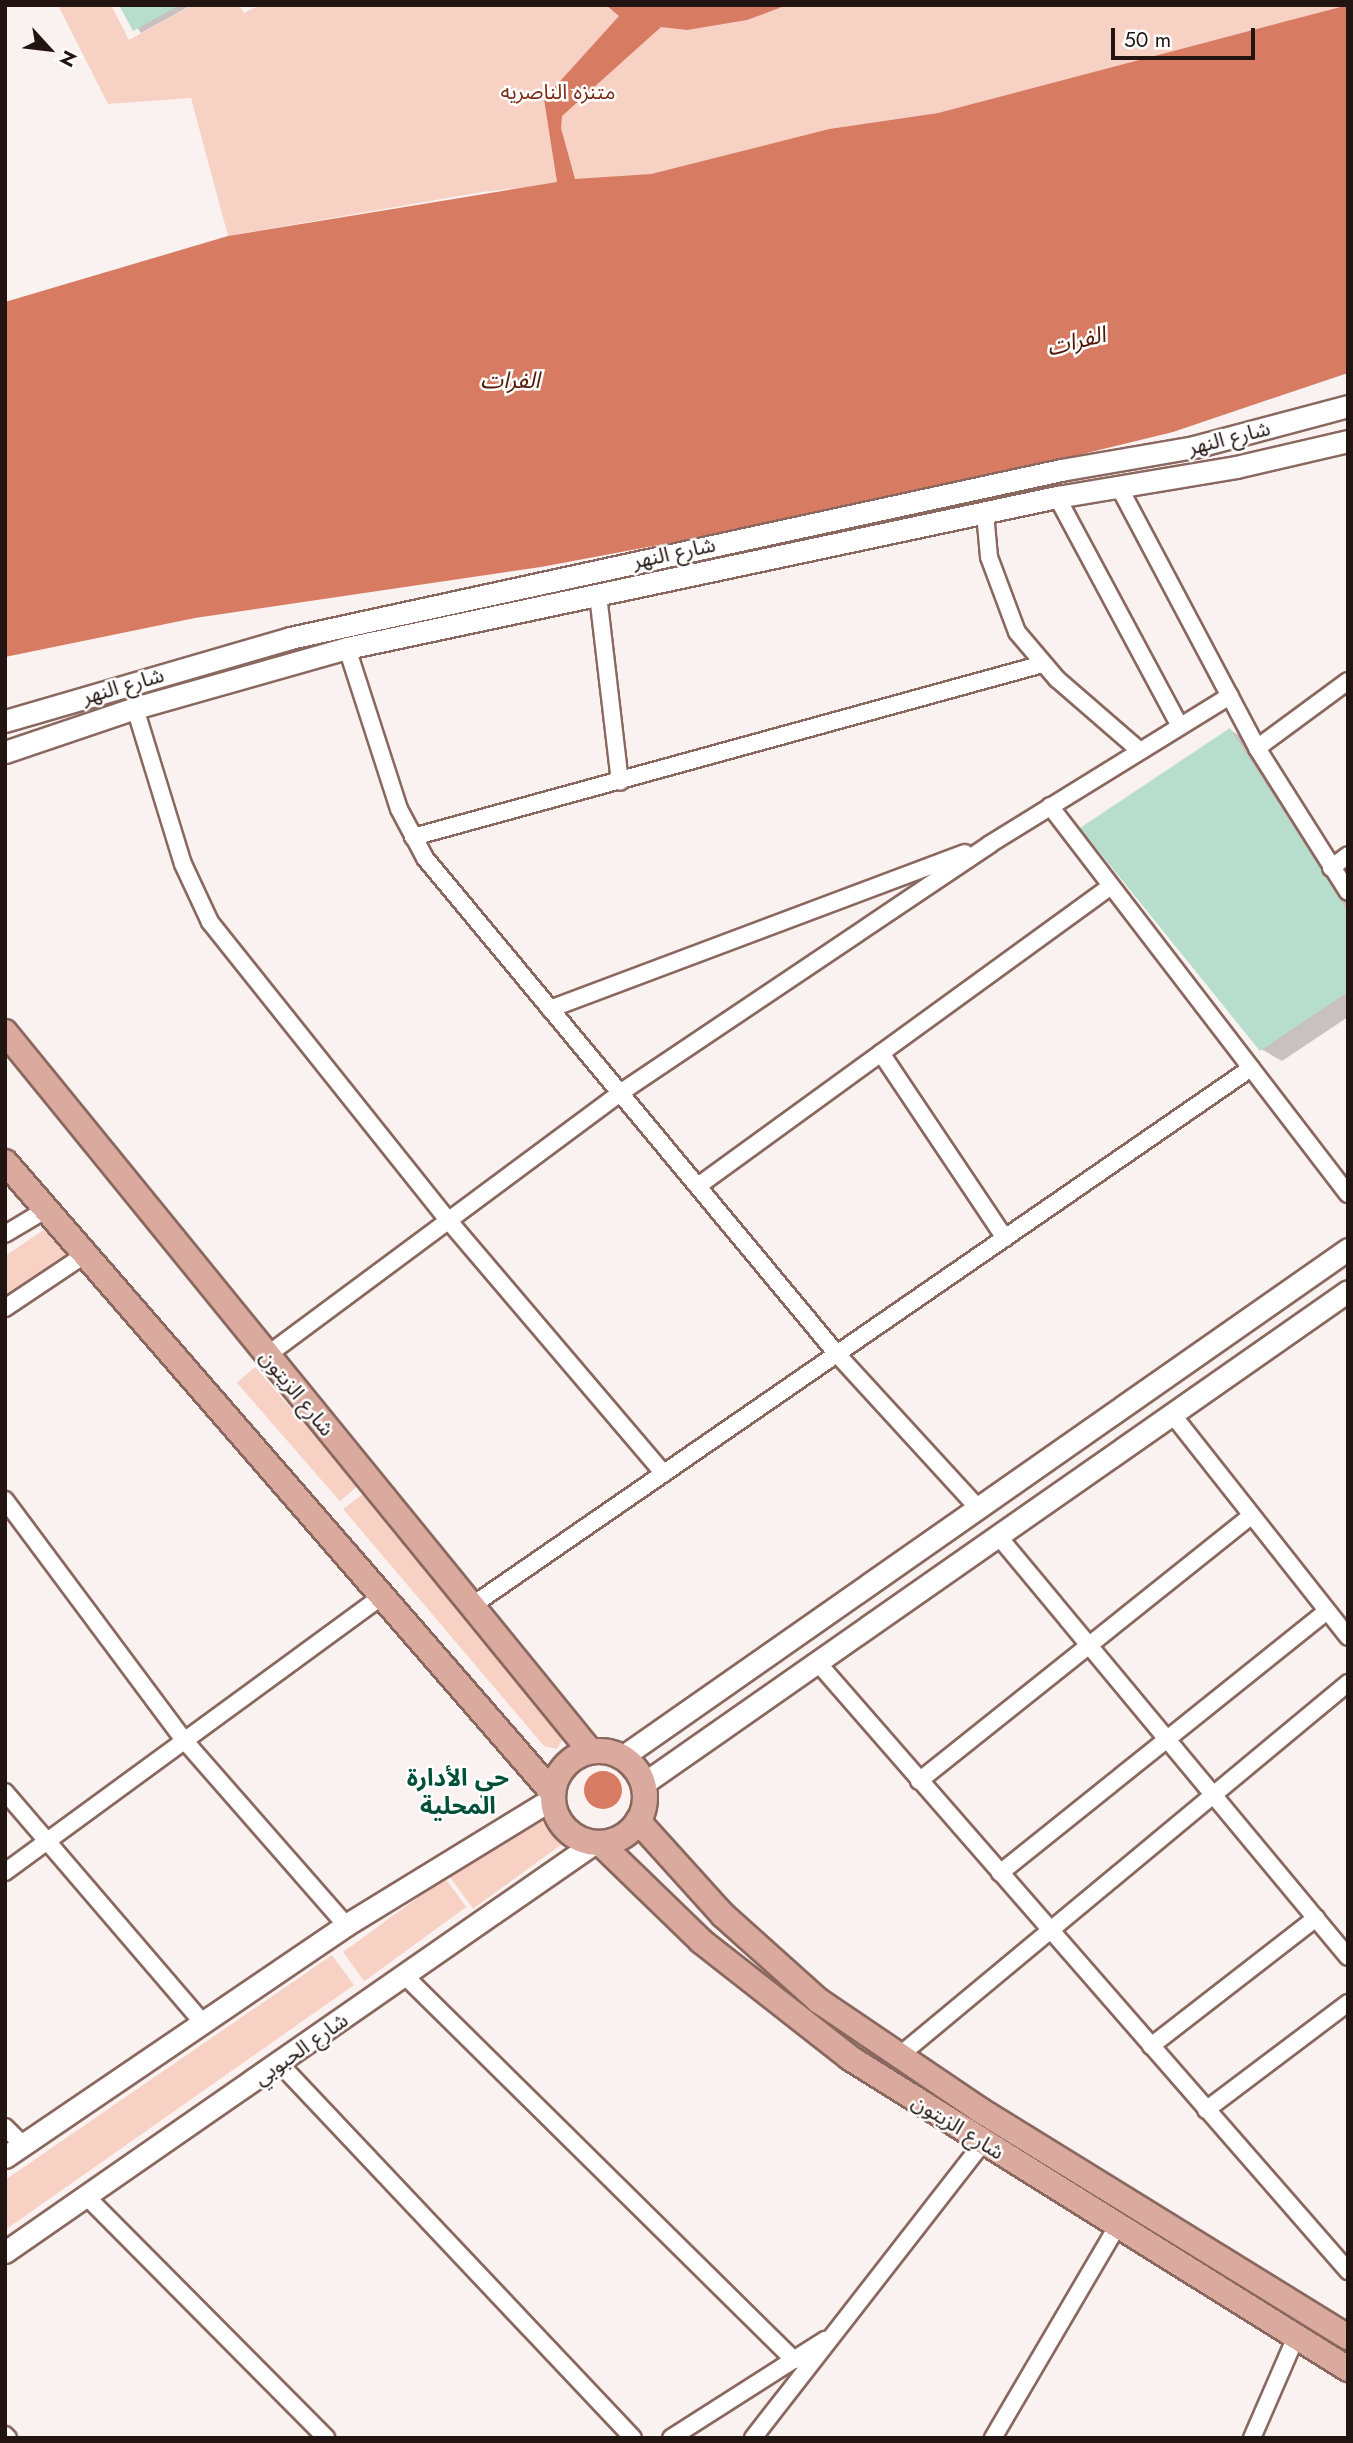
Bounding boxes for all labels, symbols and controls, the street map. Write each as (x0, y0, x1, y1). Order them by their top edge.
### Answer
north arrow (14, 14, 84, 84)
scale bar (1115, 14, 1258, 58)
text: 50 m (1124, 25, 1171, 55)
text: N (53, 46, 84, 72)
park label: متنزه الناصريه (500, 79, 616, 105)
water label: الفرات (1044, 320, 1108, 362)
water label: الفرات (480, 366, 540, 394)
street label: شارع النهر (1185, 416, 1273, 460)
street label: شارع النهر (630, 532, 718, 574)
street label: شارع النهر (79, 662, 167, 710)
street label: شارع الزيتون (255, 1345, 339, 1441)
district label: حي الأدارة المحلية (407, 1764, 509, 1820)
street label: شارع الحبوبي (249, 2007, 353, 2091)
street label: شارع الزيتون (907, 2089, 1009, 2165)

